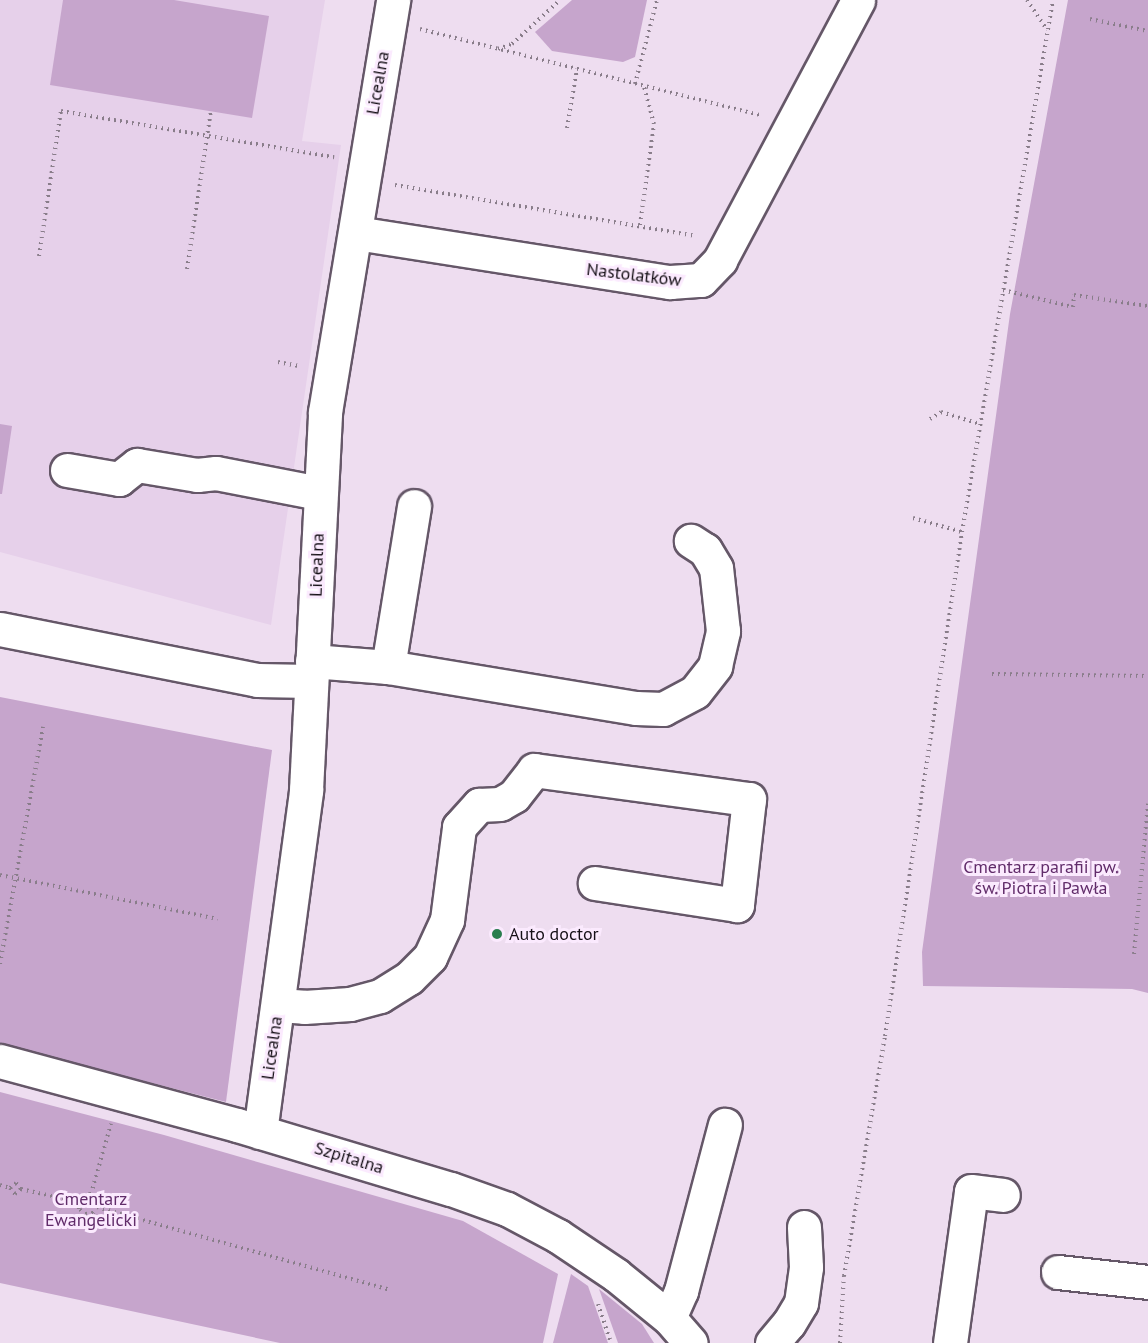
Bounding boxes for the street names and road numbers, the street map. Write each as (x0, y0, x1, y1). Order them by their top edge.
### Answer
street label: Licealna (362, 50, 394, 116)
street label: Nastolatków (585, 258, 683, 292)
street label: Licealna (305, 533, 329, 597)
street label: Licealna (257, 1015, 287, 1081)
street label: Szpitalna (312, 1137, 386, 1179)

